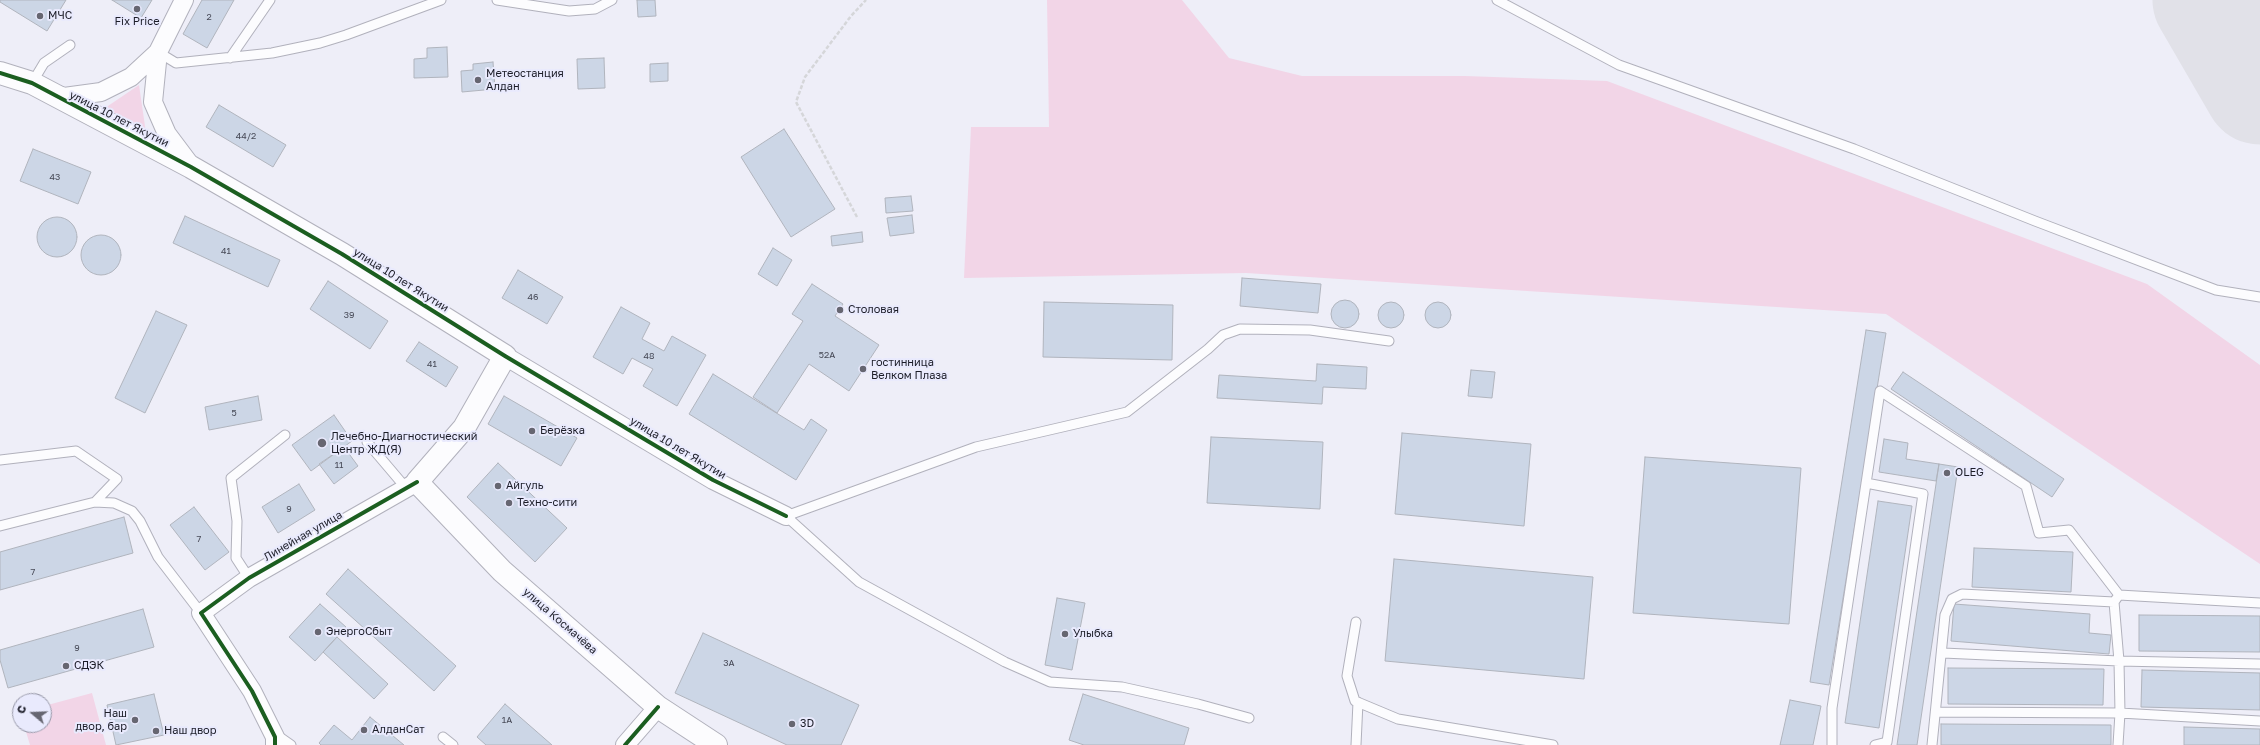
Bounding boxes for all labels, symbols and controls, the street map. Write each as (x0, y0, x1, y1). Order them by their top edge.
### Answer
marker: Fix Price (132, 4, 142, 14)
place label: МЧС (48, 9, 72, 23)
marker: МЧС (35, 11, 45, 21)
house number: 2 (206, 12, 212, 22)
place label: Fix Price (114, 15, 160, 29)
place label: Метеостанция Алдан (486, 67, 564, 93)
marker: Метеостанция Алдан (473, 75, 483, 85)
street label: улица 10 лет Якутии (67, 88, 171, 150)
house number: 44/2 (236, 131, 256, 141)
house number: 43 (50, 172, 60, 182)
street label: улица 10 лет Якутии (351, 245, 451, 315)
house number: 41 (221, 246, 231, 256)
house number: 46 (528, 292, 538, 302)
place label: Столовая (848, 303, 899, 317)
marker: Столовая (835, 305, 845, 315)
house number: 39 (344, 310, 354, 320)
house number: 52А (819, 350, 835, 360)
house number: 48 (644, 351, 654, 361)
place label: гостинница Велком Плаза (871, 356, 947, 382)
house number: 41 (427, 359, 437, 369)
marker: гостинница Велком Плаза (858, 364, 868, 374)
house number: 5 (231, 408, 237, 418)
street label: улица 10 лет Якутии (628, 414, 728, 482)
place label: Берёзка (540, 424, 585, 438)
marker: Берёзка (527, 426, 537, 436)
place label: Лечебно-Диагностический Центр ЖД(Я) (331, 430, 477, 456)
marker: Лечебно-Диагностический Центр ЖД(Я) (316, 437, 328, 449)
house number: 11 (335, 460, 343, 470)
place label: OLEG (1955, 466, 1984, 480)
marker: OLEG (1942, 468, 1952, 478)
place label: Айгуль (506, 479, 544, 493)
marker: Айгуль (493, 481, 503, 491)
place label: Техно-сити (517, 496, 577, 510)
marker: Техно-сити (504, 498, 514, 508)
house number: 9 (286, 504, 292, 514)
street label: Линейная улица (261, 508, 345, 564)
house number: 7 (197, 534, 201, 544)
house number: 7 (31, 567, 35, 577)
street label: улица Космачёва (520, 585, 600, 657)
place label: ЭнергоСбыт (326, 625, 392, 639)
marker: ЭнергоСбыт (313, 627, 323, 637)
place label: Улыбка (1073, 627, 1113, 641)
marker: Улыбка (1060, 629, 1070, 639)
house number: 9 (74, 643, 80, 653)
house number: 3А (723, 658, 735, 668)
place label: СДЭК (74, 659, 104, 673)
marker: СДЭК (61, 661, 71, 671)
north arrow (12, 693, 52, 733)
text: С (14, 703, 29, 715)
place label: Наш двор, бар (75, 707, 127, 733)
marker: Наш двор, бар (130, 715, 140, 725)
house number: 1А (502, 715, 512, 725)
place label: 3D (800, 717, 814, 731)
marker: 3D (787, 719, 797, 729)
place label: АлданСат (372, 723, 425, 737)
place label: Наш двор (164, 724, 216, 738)
marker: АлданСат (359, 725, 369, 735)
marker: Наш двор (151, 726, 161, 736)

